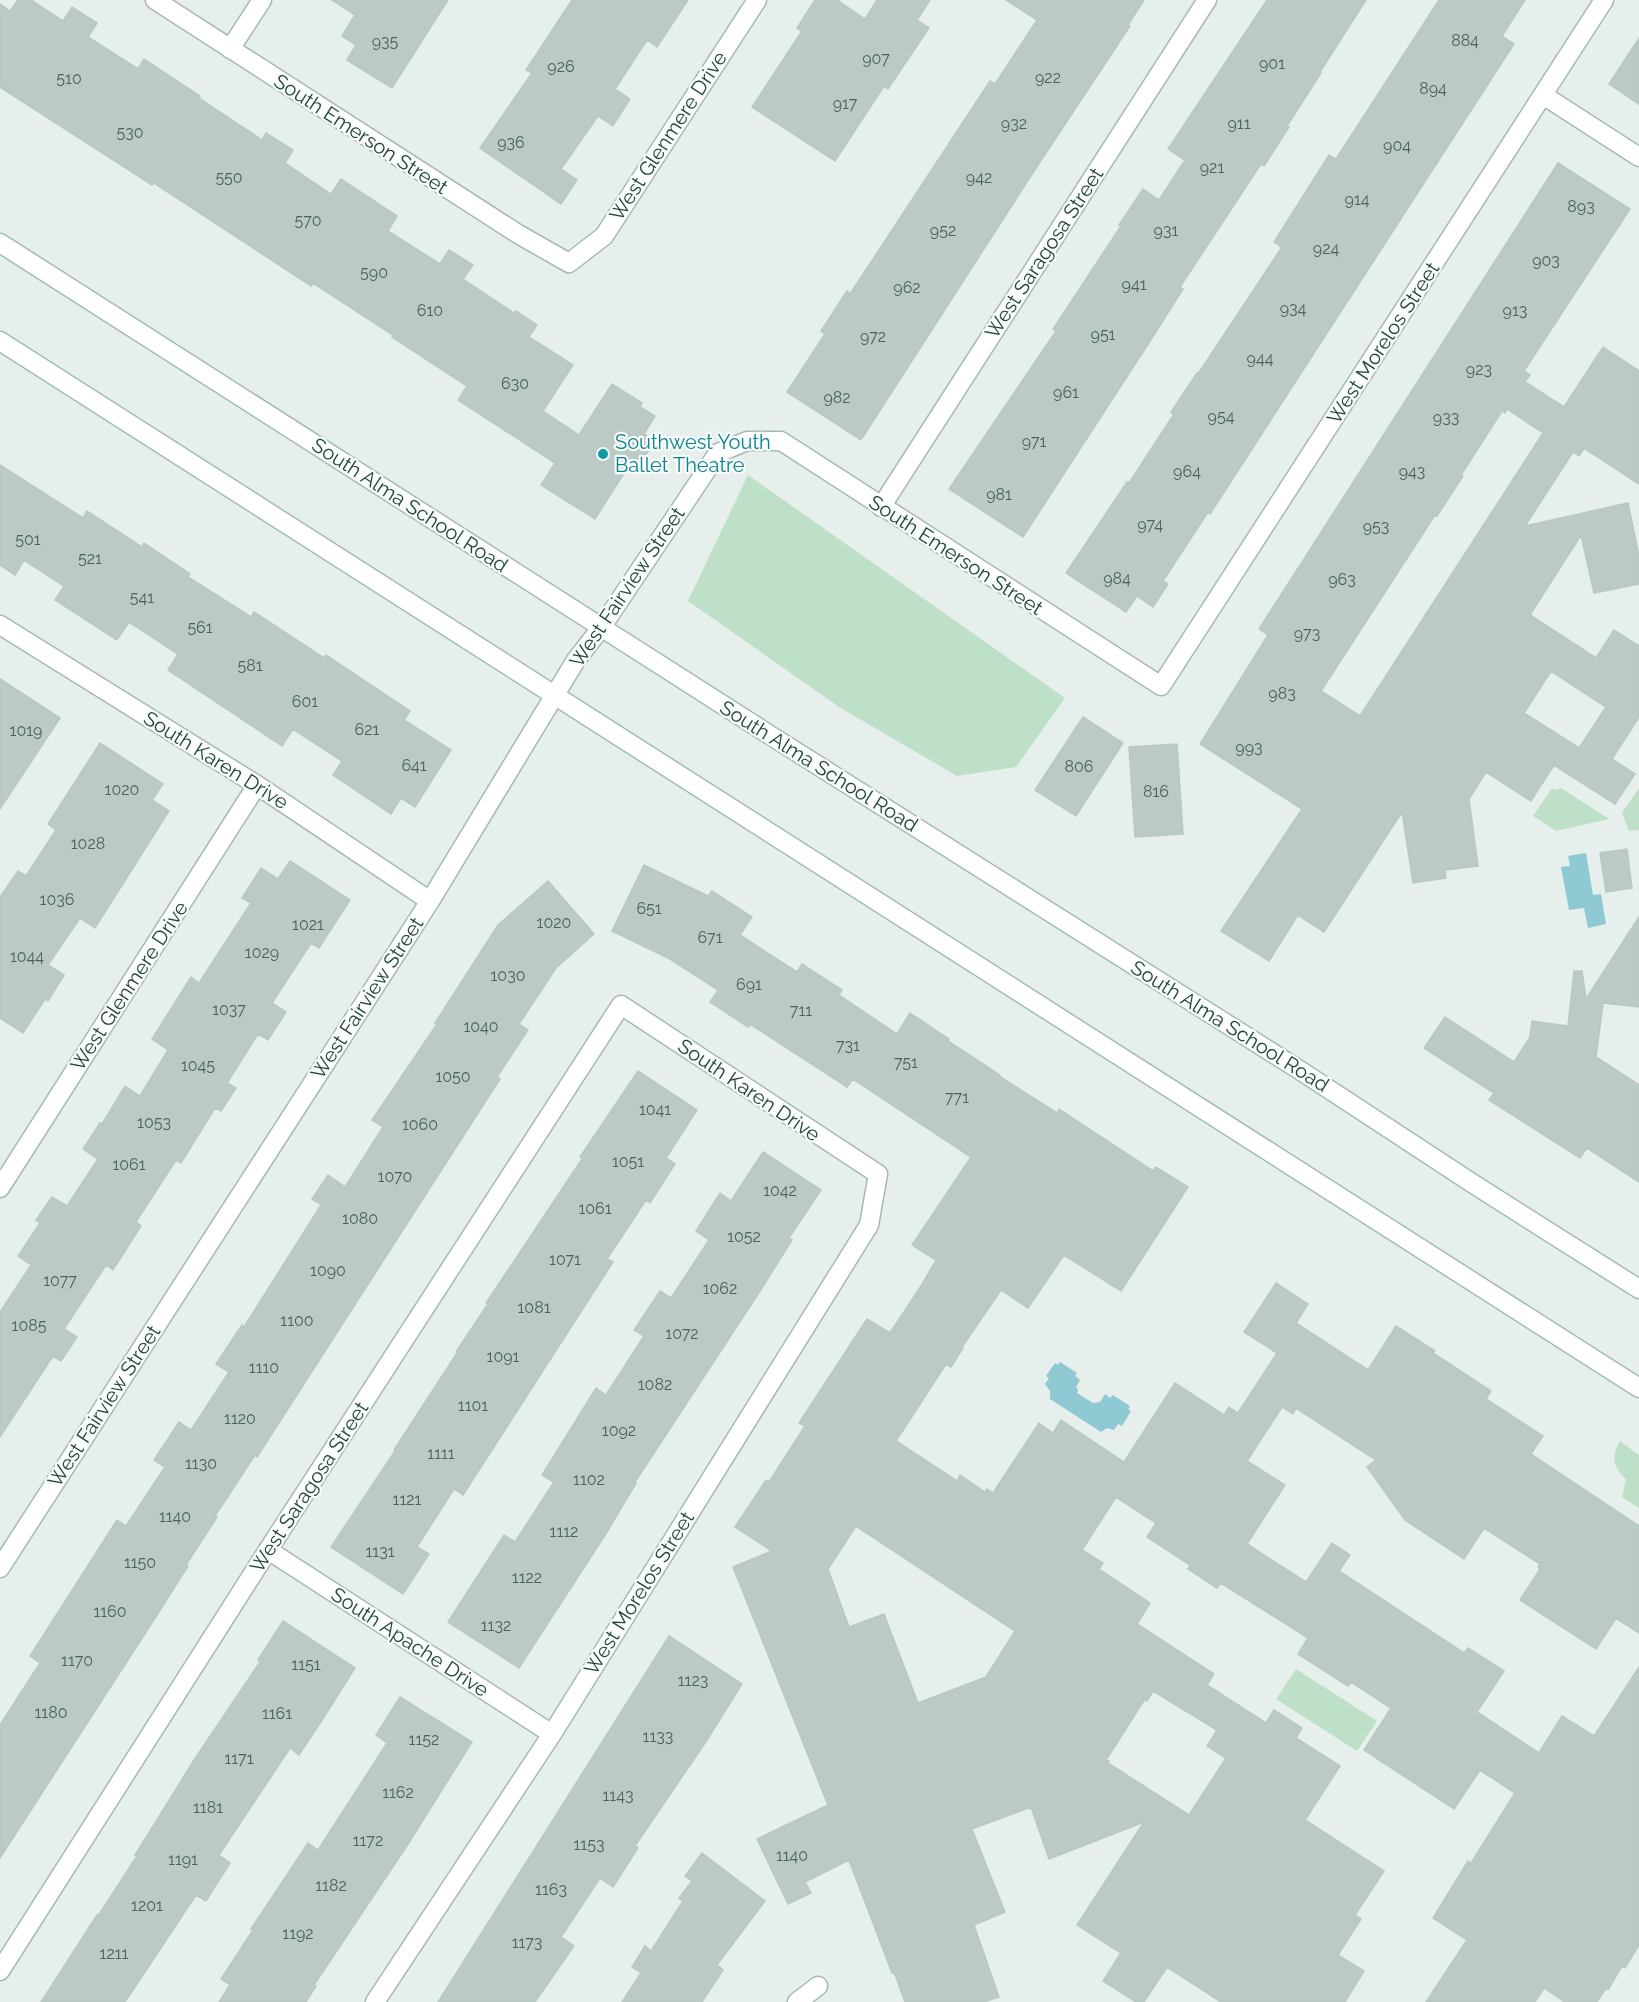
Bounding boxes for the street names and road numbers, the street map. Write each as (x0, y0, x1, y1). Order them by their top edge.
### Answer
street label: West Glenmere Drive (604, 47, 732, 225)
street label: South Emerson Street (270, 69, 453, 199)
street label: West Saragosa Street (980, 163, 1108, 343)
street label: West Morelos Street (1322, 257, 1444, 428)
street label: South Alma School Road (308, 433, 512, 577)
street label: South Emerson Street (865, 490, 1048, 620)
street label: West Fairview Street (564, 502, 690, 672)
street label: South Alma School Road (716, 695, 922, 837)
street label: South Karen Drive (139, 706, 293, 814)
street label: West Glenmere Drive (65, 897, 193, 1075)
street label: West Fairview Street (306, 912, 428, 1083)
street label: South Alma School Road (1127, 955, 1333, 1097)
street label: South Karen Drive (673, 1034, 825, 1147)
street label: West Fairview Street (43, 1320, 165, 1491)
street label: West Saragosa Street (245, 1397, 373, 1577)
street label: West Morelos Street (579, 1507, 699, 1679)
street label: South Apache Drive (327, 1582, 493, 1702)

